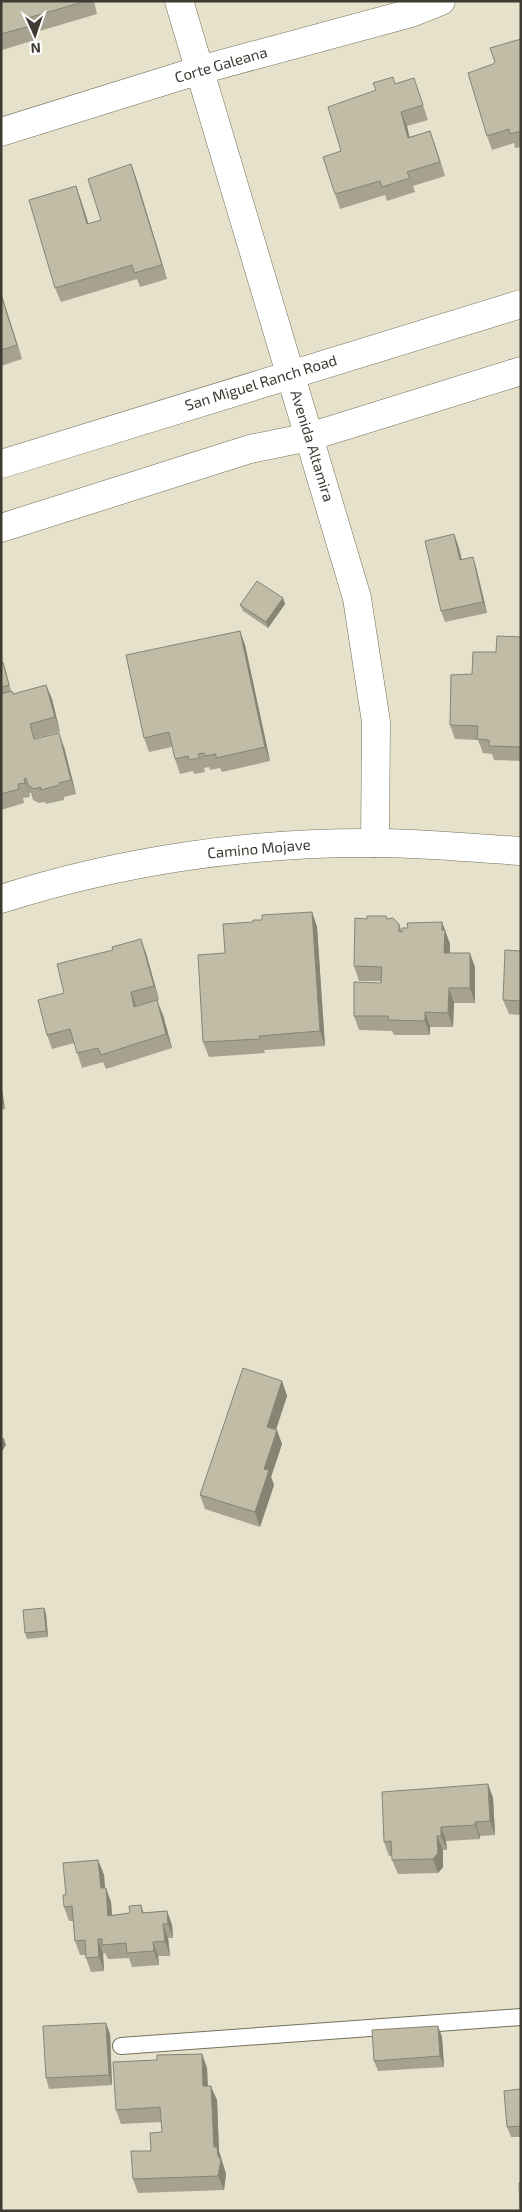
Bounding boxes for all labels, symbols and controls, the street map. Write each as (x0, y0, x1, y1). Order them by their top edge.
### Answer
north arrow (10, 10, 60, 60)
text: N (30, 40, 41, 57)
street label: Corte Galeana (172, 42, 269, 86)
street label: San Miguel Ranch Road (182, 350, 339, 414)
street label: Avenida Altamira (287, 388, 339, 504)
street label: Camino Mojave (206, 835, 311, 862)

